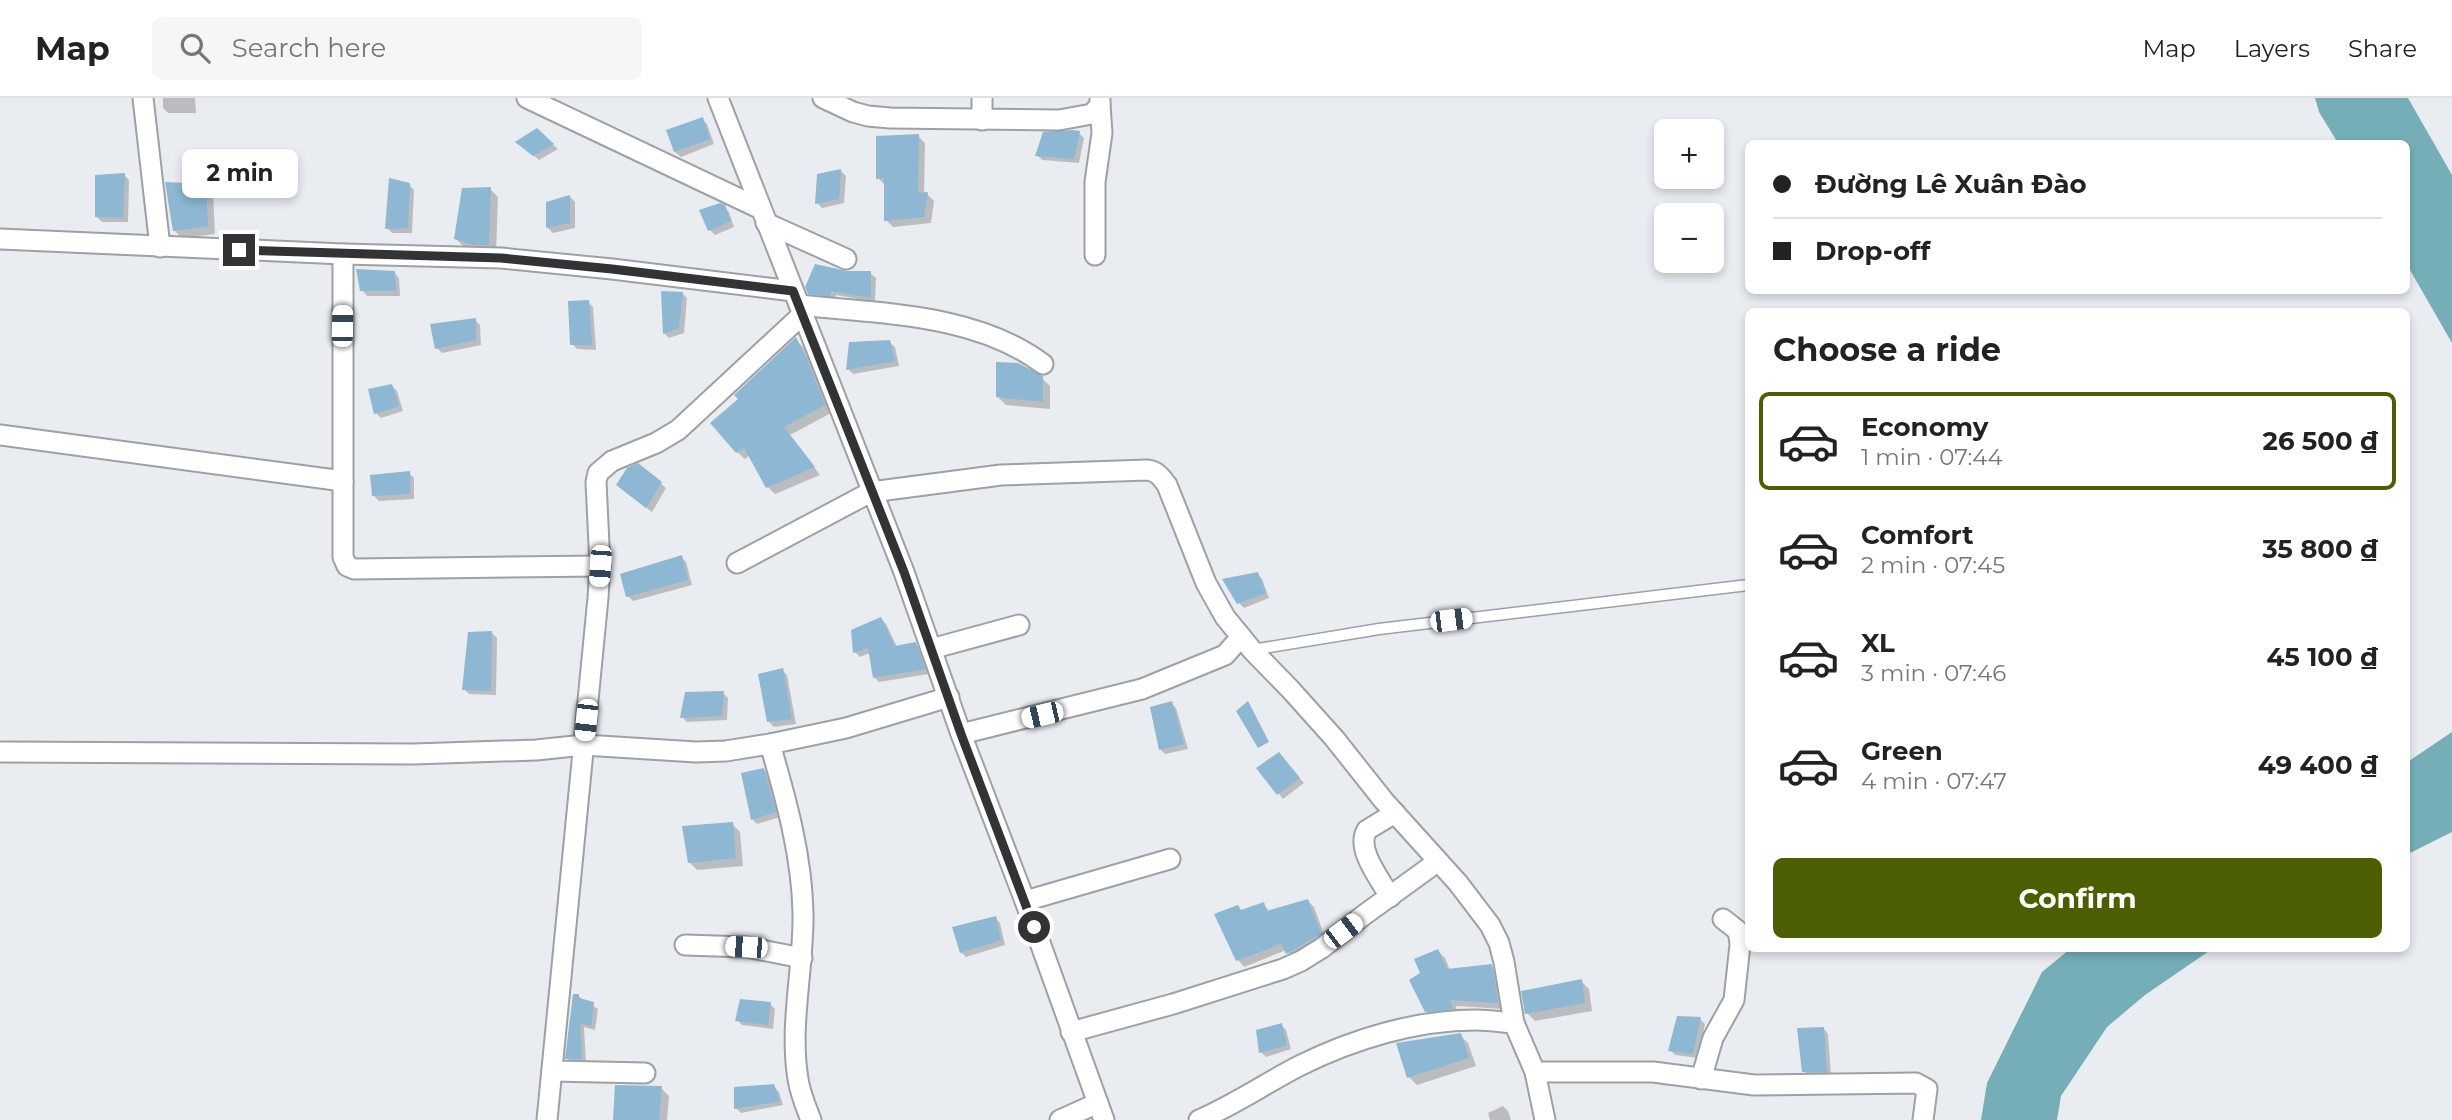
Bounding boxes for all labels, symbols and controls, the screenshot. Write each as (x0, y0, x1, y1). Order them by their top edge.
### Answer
search box (152, 17, 642, 80)
text: Map (35, 28, 110, 68)
icon: search (176, 29, 214, 67)
text: Search here (232, 32, 386, 64)
text: Map (2142, 34, 2196, 63)
text: Layers (2234, 34, 2310, 63)
text: Share (2348, 34, 2417, 63)
map controls (1654, 119, 1724, 273)
button: + (1654, 119, 1724, 189)
callout: 2 min (181, 149, 297, 198)
text: 2 min (206, 159, 274, 187)
text: Đường Lê Xuân Đào (1815, 168, 2087, 200)
button: − (1654, 203, 1724, 273)
route end (223, 234, 255, 266)
text: Drop-off (1815, 235, 1930, 267)
car (332, 305, 353, 347)
text: Choose a ride (1773, 330, 2001, 369)
icon: car (1777, 410, 1840, 473)
text: Economy (1861, 411, 1988, 443)
text: 26 500 ₫ (2263, 425, 2378, 457)
text: 1 min · 07:44 (1861, 443, 2003, 471)
icon: car (1777, 518, 1840, 581)
text: Comfort (1861, 519, 1973, 551)
text: 35 800 ₫ (2262, 533, 2378, 565)
car (589, 544, 612, 588)
text: 2 min · 07:45 (1861, 551, 2005, 579)
car (1429, 607, 1474, 633)
icon: car (1777, 626, 1840, 689)
text: XL (1861, 627, 1895, 659)
text: 45 100 ₫ (2266, 641, 2378, 673)
text: 3 min · 07:46 (1861, 659, 2006, 687)
car (574, 698, 599, 742)
car (1020, 700, 1065, 730)
icon: car (1777, 734, 1840, 797)
text: Green (1861, 735, 1943, 767)
text: 49 400 ₫ (2258, 749, 2378, 781)
text: 4 min · 07:47 (1861, 767, 2007, 795)
button: Confirm (1773, 858, 2382, 938)
car (1320, 910, 1367, 952)
route start (1018, 911, 1050, 943)
car (725, 935, 768, 959)

